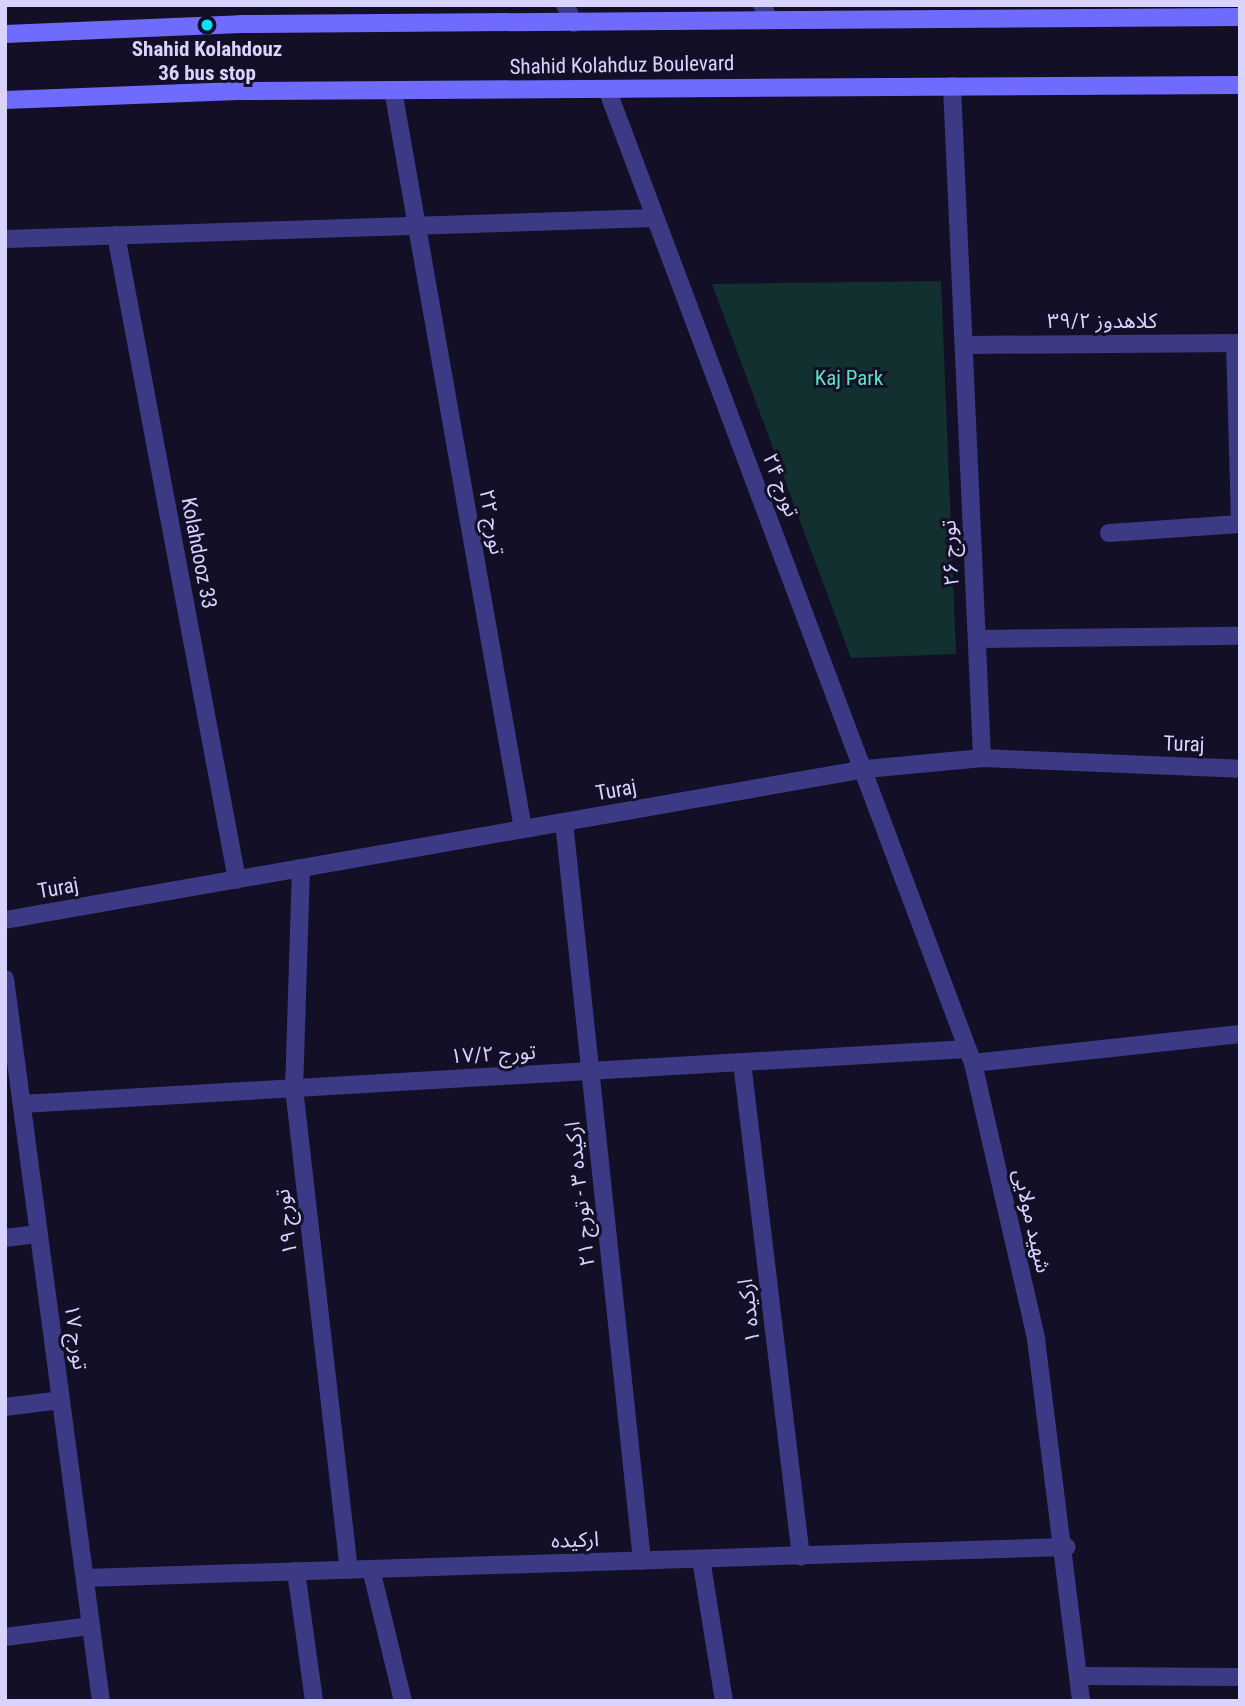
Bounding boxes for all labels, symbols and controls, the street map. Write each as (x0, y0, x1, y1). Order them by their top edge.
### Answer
marker: Shahid Kolahdouz 36 bus stop (199, 17, 215, 33)
place label: Shahid Kolahdouz 36 bus stop (132, 36, 282, 86)
street label: Shahid Kolahduz Boulevard (509, 50, 735, 80)
street label: کلاهدوز ۳۹/۲ (1047, 308, 1157, 334)
park label: Kaj Park (815, 365, 883, 391)
street label: تورج ۲۴ (757, 450, 805, 520)
street label: تورج ۲۲ (474, 487, 510, 557)
street label: Kolahdooz 33 (176, 495, 222, 611)
street label: تورج ۲۶ (936, 519, 964, 587)
street label: Turaj (1163, 731, 1205, 757)
street label: Turaj (594, 774, 638, 806)
street label: Turaj (36, 872, 80, 904)
street label: تورج ۱۷/۲ (449, 1039, 537, 1069)
street label: ارکیده ۳ - تورج ۲۱ (560, 1120, 600, 1268)
street label: شهید مولایی (1008, 1167, 1056, 1275)
street label: تورج ۱۹ (269, 1188, 303, 1256)
street label: ارکیده ۱ (733, 1277, 765, 1345)
street label: تورج ۱۷ (59, 1302, 93, 1372)
street label: ارکیده (551, 1527, 599, 1553)

